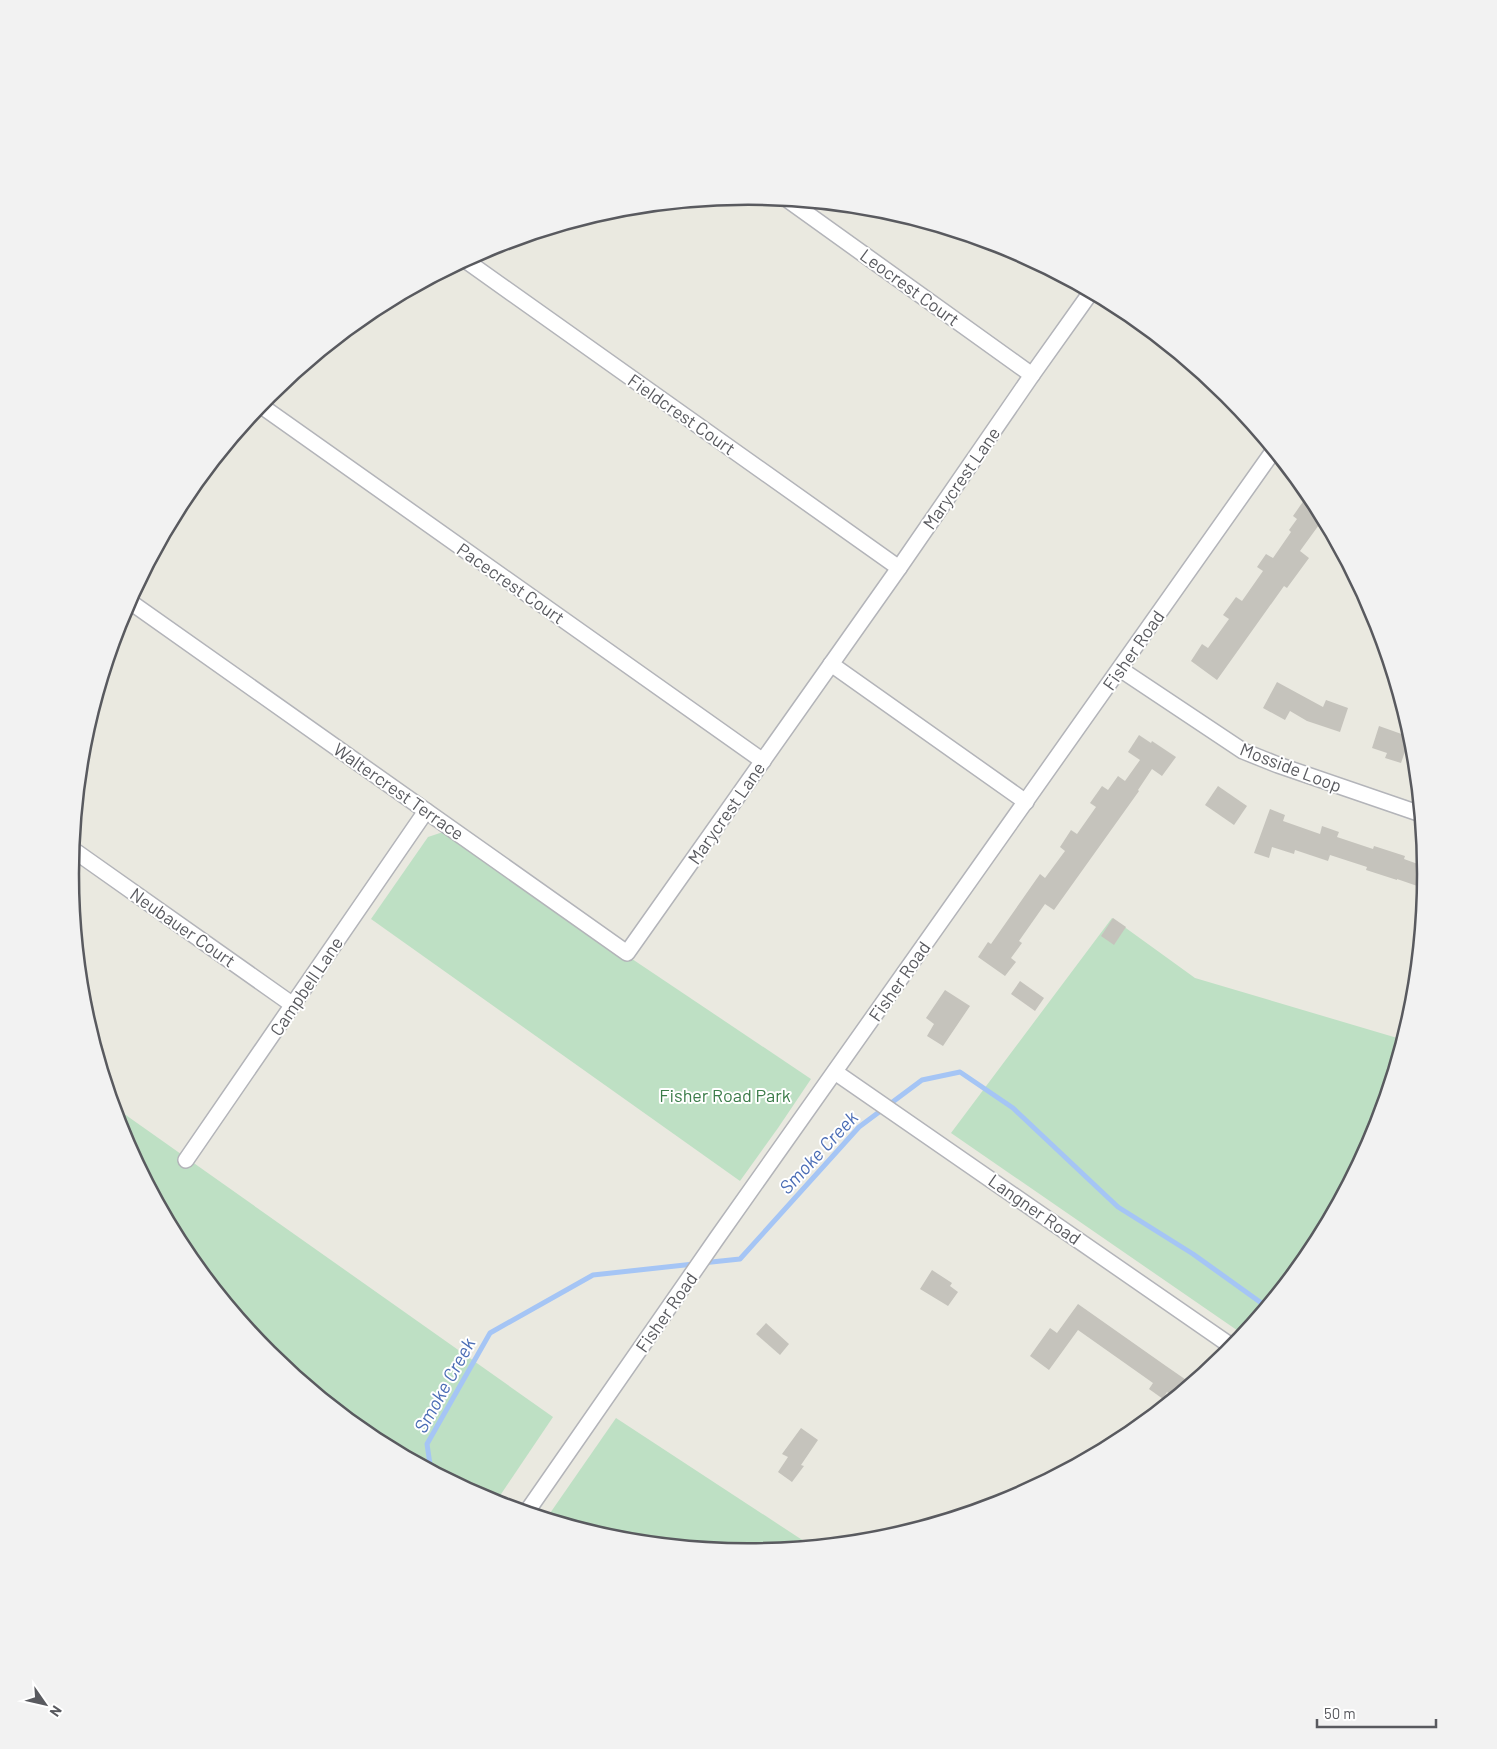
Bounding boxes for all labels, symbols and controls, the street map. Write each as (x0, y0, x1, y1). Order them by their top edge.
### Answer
street label: Leocrest Court (856, 244, 964, 330)
street label: Fieldcrest Court (624, 369, 740, 459)
street label: Marycrest Lane (918, 423, 1004, 533)
street label: Pacecrest Court (453, 538, 569, 628)
street label: Fisher Road (1097, 606, 1169, 694)
street label: Waltercrest Terrace (329, 738, 469, 844)
street label: Mosside Loop (1237, 738, 1345, 796)
street label: Marycrest Lane (683, 758, 769, 868)
street label: Neubauer Court (126, 883, 240, 971)
street label: Campbell Lane (265, 932, 347, 1040)
street label: Fisher Road (863, 937, 935, 1025)
park label: Fisher Road Park (659, 1084, 791, 1106)
water label: Smoke Creek (774, 1105, 863, 1198)
street label: Langner Road (985, 1169, 1085, 1249)
street label: Fisher Road (630, 1268, 702, 1356)
water label: Smoke Creek (408, 1333, 480, 1436)
north arrow (20, 1679, 70, 1729)
scale bar (1317, 1696, 1436, 1728)
text: N (47, 1703, 66, 1720)
text: 50 m (1324, 1704, 1356, 1722)

